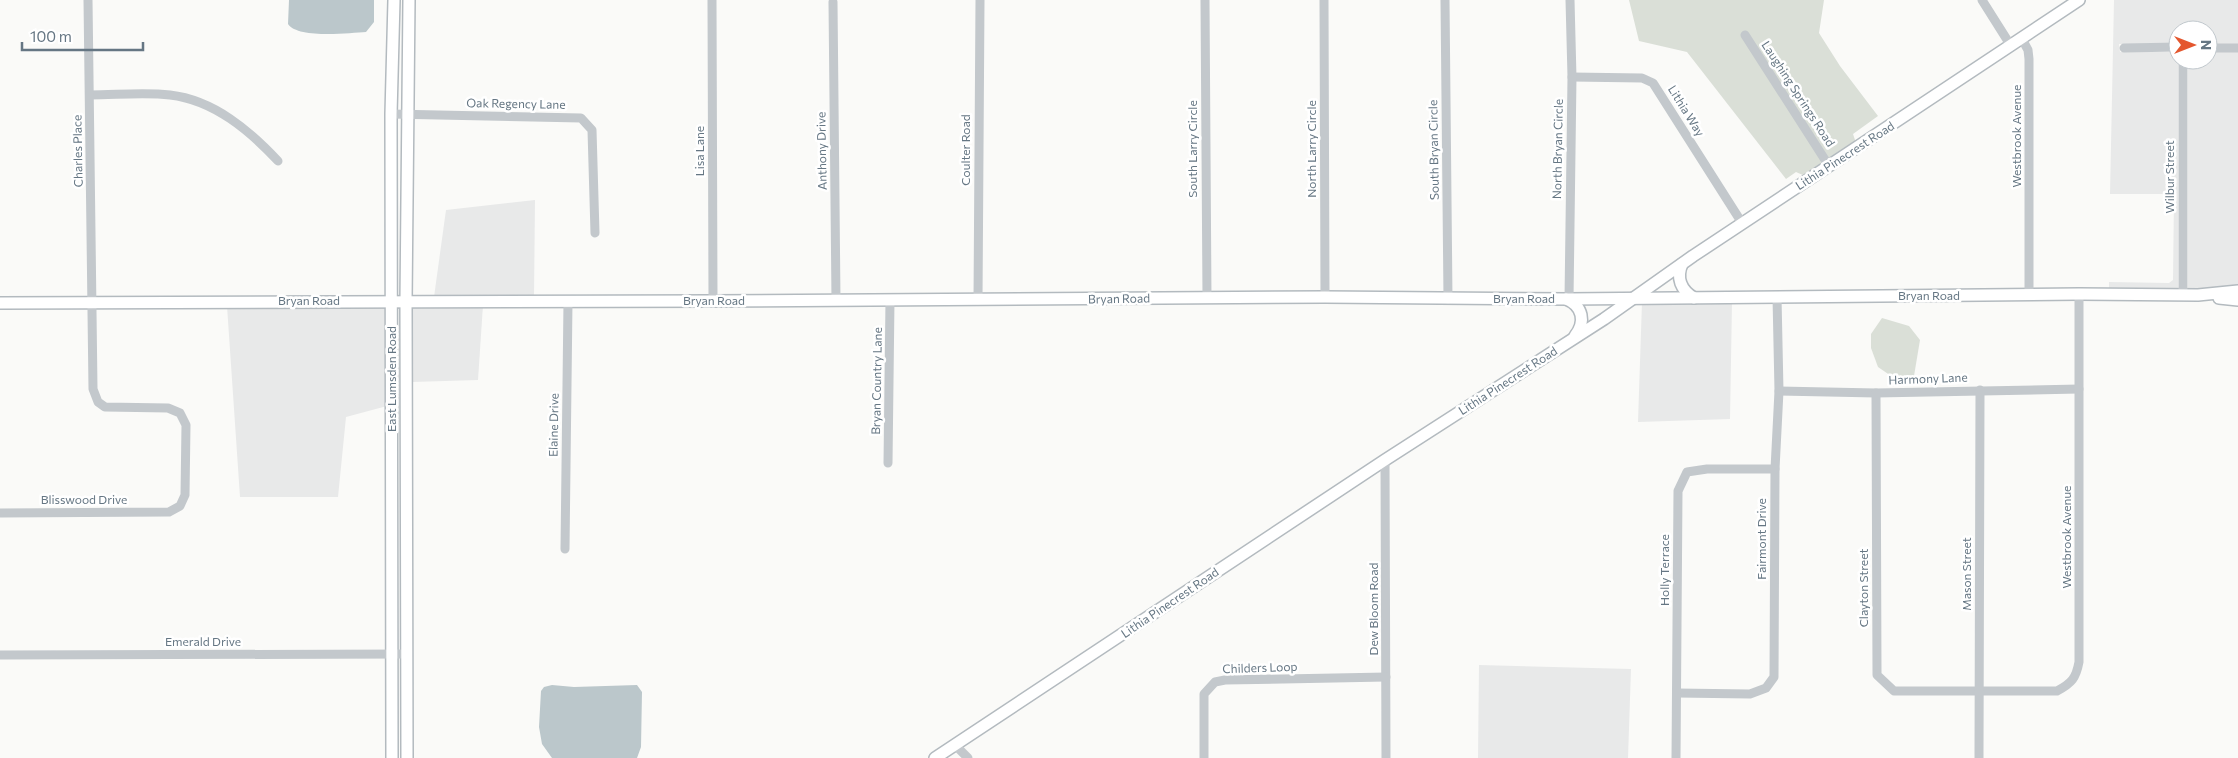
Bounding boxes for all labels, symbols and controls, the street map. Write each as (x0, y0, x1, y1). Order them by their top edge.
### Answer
scale bar (22, 20, 144, 52)
north arrow (2168, 20, 2218, 70)
text: 100 m (30, 27, 72, 45)
street label: Laughing Springs Road (1759, 38, 1838, 149)
text: N (2198, 40, 2215, 50)
street label: Lithia Way (1666, 82, 1708, 139)
street label: Westbrook Avenue (2009, 85, 2023, 187)
street label: Oak Regency Lane (466, 95, 566, 111)
street label: North Bryan Circle (1549, 99, 1565, 199)
street label: South Larry Circle (1185, 100, 1199, 198)
street label: North Larry Circle (1304, 100, 1318, 198)
street label: South Bryan Circle (1425, 100, 1441, 200)
street label: Anthony Drive (813, 112, 829, 190)
street label: Coulter Road (958, 114, 972, 186)
street label: Charles Place (69, 115, 85, 187)
street label: Lithia Pinecrest Road (1793, 118, 1896, 192)
street label: Lisa Lane (692, 126, 706, 176)
street label: Wilbur Street (2162, 140, 2176, 214)
street label: Bryan Road (1898, 288, 1960, 302)
street label: Bryan Road (1088, 290, 1150, 306)
street label: Bryan Road (1493, 291, 1555, 305)
street label: Bryan Road (278, 293, 340, 307)
street label: Bryan Road (683, 293, 745, 307)
street label: East Lumsden Road (384, 326, 398, 432)
street label: Bryan Country Lane (868, 327, 884, 435)
street label: Lithia Pinecrest Road (1456, 343, 1559, 417)
street label: Harmony Lane (1888, 370, 1968, 386)
street label: Elaine Drive (545, 393, 561, 457)
street label: Westbrook Avenue (2059, 486, 2073, 588)
street label: Blisswood Drive (41, 492, 127, 506)
street label: Fairmont Drive (1754, 498, 1768, 580)
street label: Holly Terrace (1657, 534, 1671, 606)
street label: Mason Street (1959, 537, 1973, 611)
street label: Clayton Street (1856, 549, 1870, 627)
street label: Dew Bloom Road (1366, 563, 1380, 655)
street label: Lithia Pinecrest Road (1118, 564, 1221, 640)
street label: Emerald Drive (165, 634, 241, 648)
street label: Childers Loop (1222, 659, 1298, 675)

